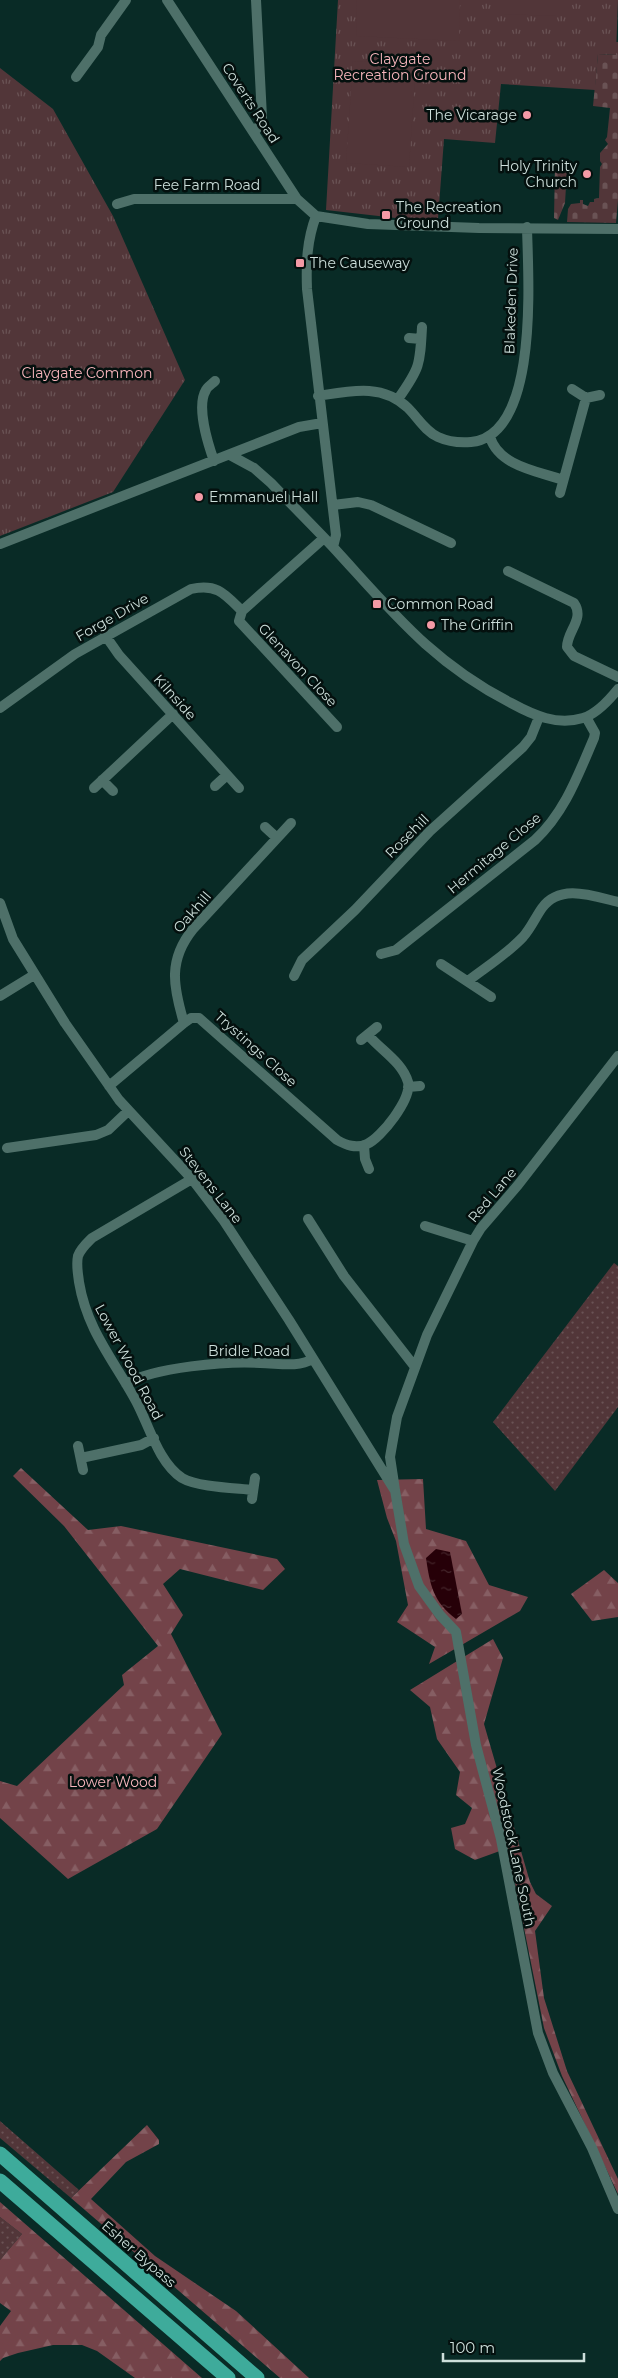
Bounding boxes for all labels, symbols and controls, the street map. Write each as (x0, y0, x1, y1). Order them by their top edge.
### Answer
park label: Claygate Recreation Ground (333, 50, 467, 84)
street label: Coverts Road (218, 59, 284, 147)
place label: The Vicarage (427, 106, 517, 124)
marker: The Vicarage (521, 109, 533, 121)
place label: Holy Trinity Church (499, 157, 577, 191)
marker: Holy Trinity Church (581, 168, 593, 180)
street label: Fee Farm Road (154, 176, 260, 194)
place label: The Recreation Ground (396, 198, 502, 232)
marker: The Recreation Ground (380, 209, 392, 221)
street label: Blakeden Drive (500, 247, 522, 355)
place label: The Causeway (310, 254, 410, 272)
marker: The Causeway (294, 257, 306, 269)
park label: Claygate Common (22, 364, 152, 382)
place label: Emmanuel Hall (209, 488, 318, 506)
marker: Emmanuel Hall (193, 491, 205, 503)
street label: Forge Drive (72, 589, 152, 645)
place label: Common Road (387, 595, 494, 613)
marker: Common Road (371, 598, 383, 610)
place label: The Griffin (441, 616, 513, 634)
street label: Glenavon Close (255, 619, 341, 711)
marker: The Griffin (425, 619, 437, 631)
street label: Kilnside (150, 670, 200, 724)
street label: Hermitage Close (443, 809, 545, 897)
street label: Rosehill (381, 810, 433, 862)
street label: Oakhill (169, 888, 215, 936)
street label: Trystings Close (211, 1007, 301, 1091)
street label: Stevens Lane (175, 1143, 247, 1227)
street label: Red Lane (464, 1164, 520, 1226)
street label: Lower Wood Road (91, 1301, 167, 1423)
street label: Bridle Road (208, 1342, 290, 1360)
street label: Woodstock Lane South (488, 1766, 540, 1928)
park label: Lower Wood (69, 1773, 157, 1791)
street label: Esher Bypass (98, 2217, 180, 2291)
scale bar (443, 2330, 584, 2362)
text: 100 m (450, 2338, 495, 2357)

